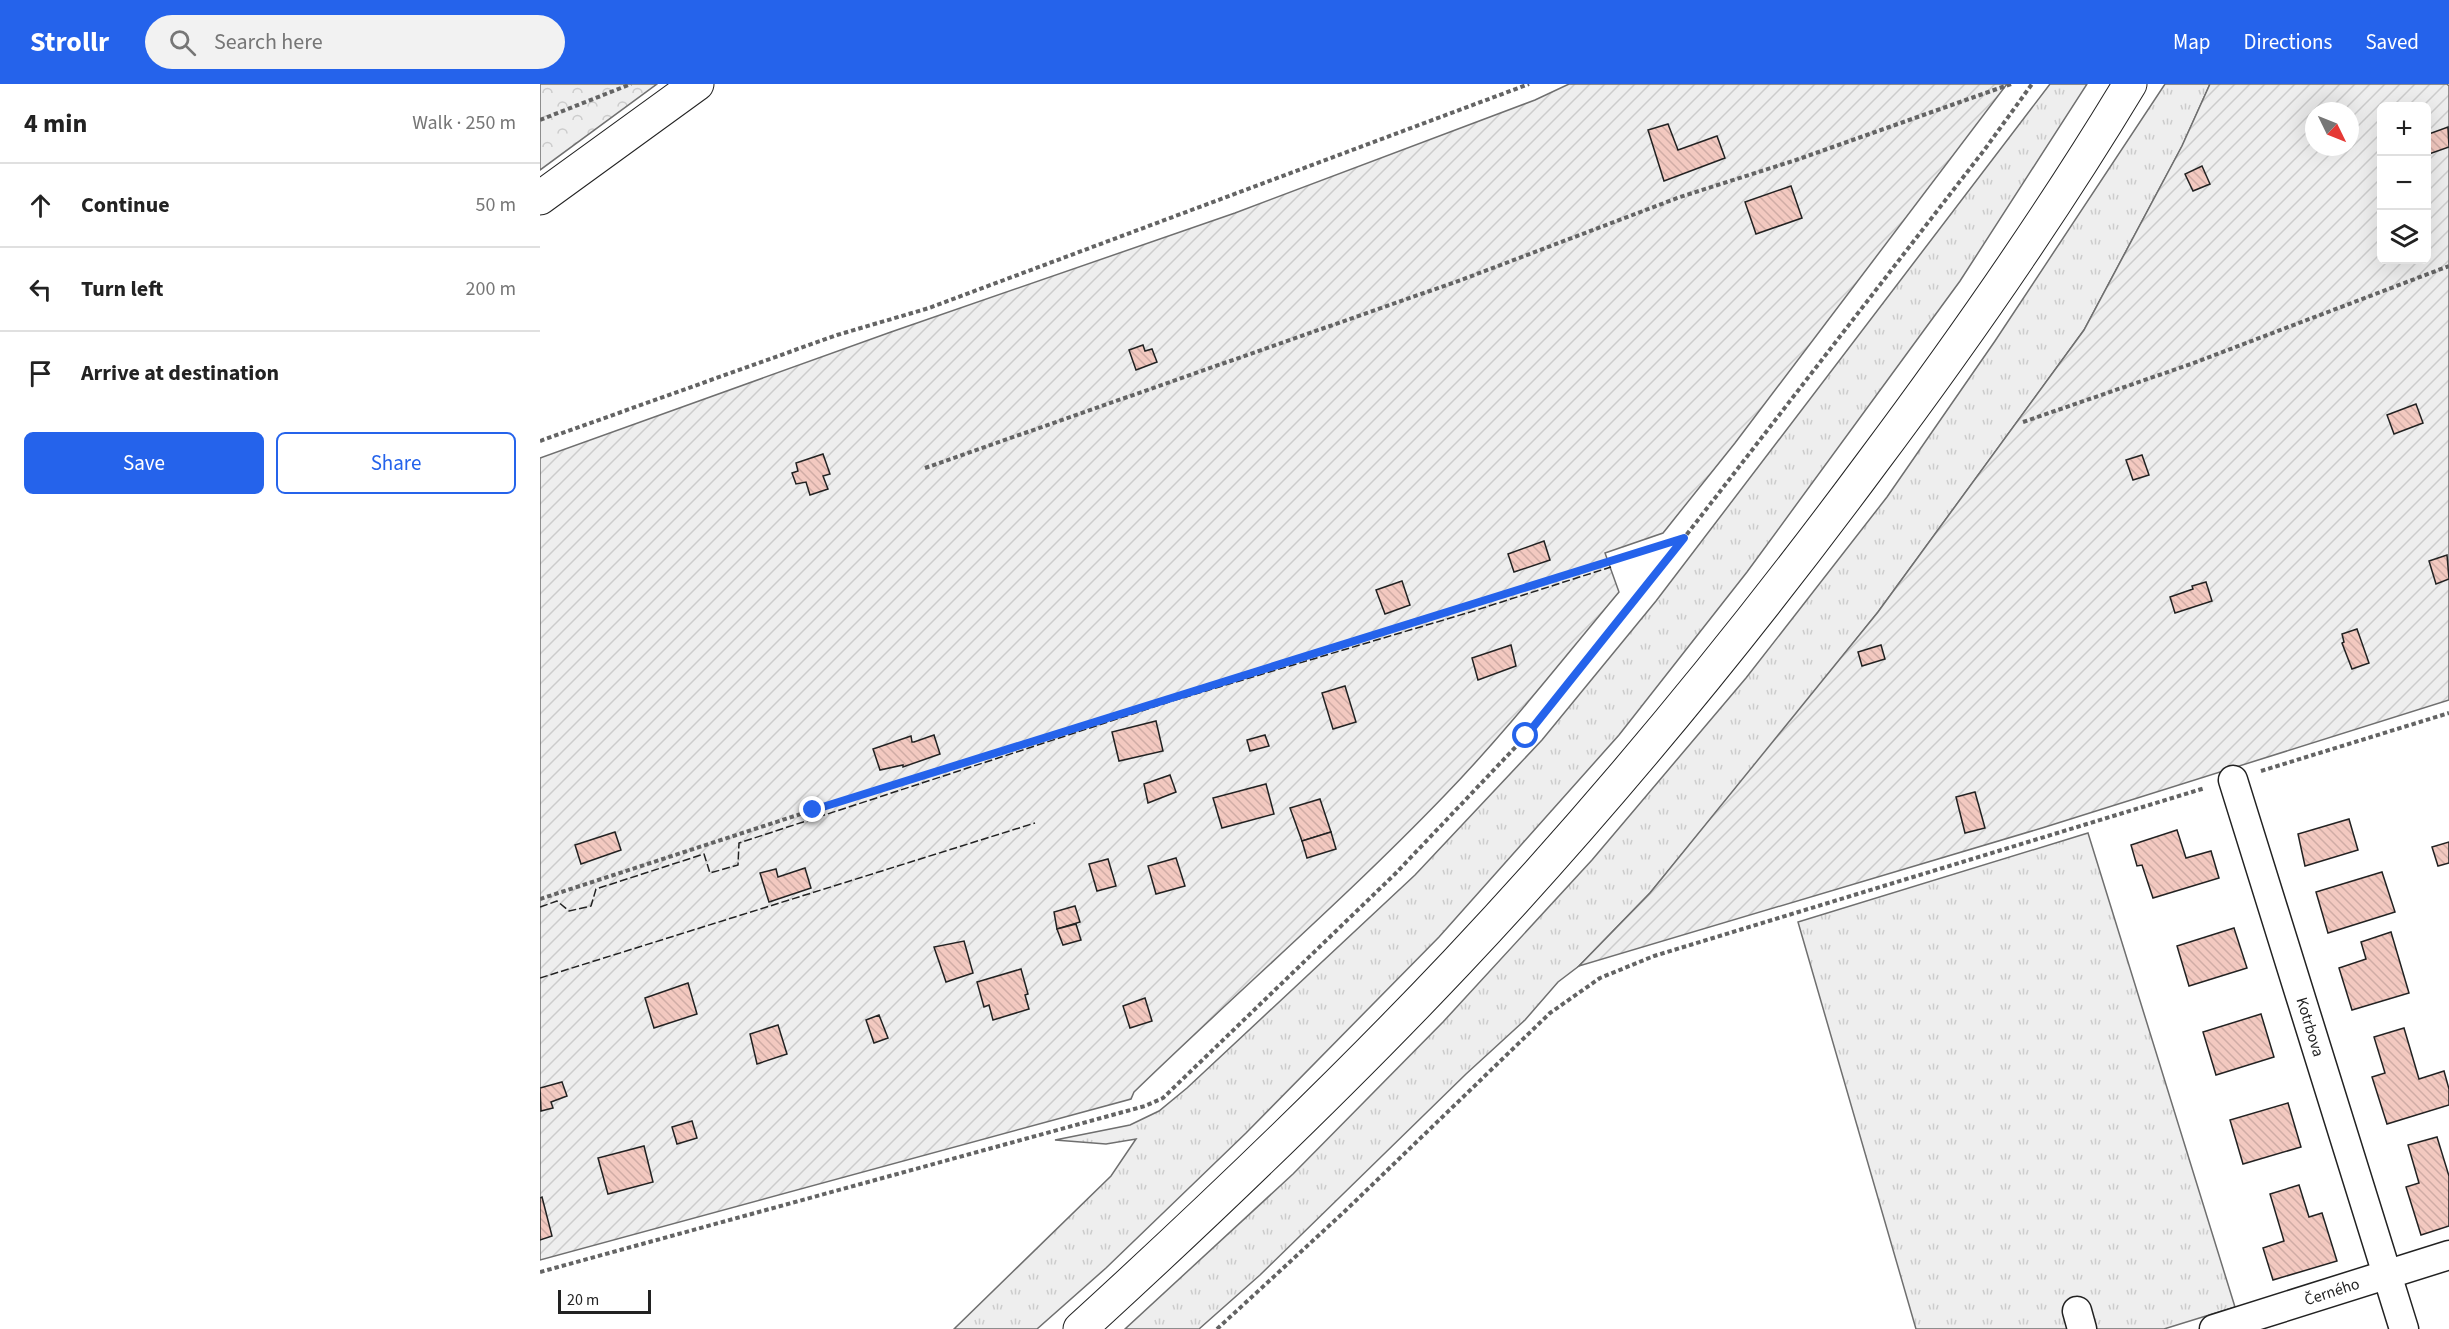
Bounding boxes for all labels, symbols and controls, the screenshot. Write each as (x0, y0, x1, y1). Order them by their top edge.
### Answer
search box (145, 15, 565, 69)
text: Strollr (30, 22, 109, 62)
icon: search (166, 26, 199, 59)
text: Search here (214, 26, 323, 58)
text: Map (2173, 27, 2211, 57)
text: Directions (2244, 27, 2332, 57)
text: Saved (2365, 27, 2419, 57)
north arrow (2305, 102, 2359, 156)
map controls (2377, 102, 2431, 264)
button: + (2377, 102, 2431, 156)
text: 4 min (24, 105, 87, 142)
text: Walk · 250 m (412, 109, 516, 137)
button: − (2377, 156, 2431, 210)
icon: ahead (24, 189, 57, 222)
text: Continue (81, 189, 170, 221)
text: 50 m (476, 191, 516, 219)
button: layers (2377, 210, 2431, 264)
icon: left (24, 273, 57, 306)
text: Turn left (81, 273, 163, 305)
text: 200 m (466, 275, 516, 303)
icon: arrive (24, 357, 57, 390)
text: Arrive at destination (81, 357, 279, 389)
button: Save (24, 432, 264, 494)
button: Share (276, 432, 516, 494)
route start (1512, 722, 1538, 748)
route end (799, 796, 825, 822)
street label: Kotrbova (2291, 995, 2329, 1059)
street label: Černého (2302, 1273, 2362, 1311)
scale bar (558, 1287, 651, 1314)
text: 20 m (567, 1289, 599, 1311)

